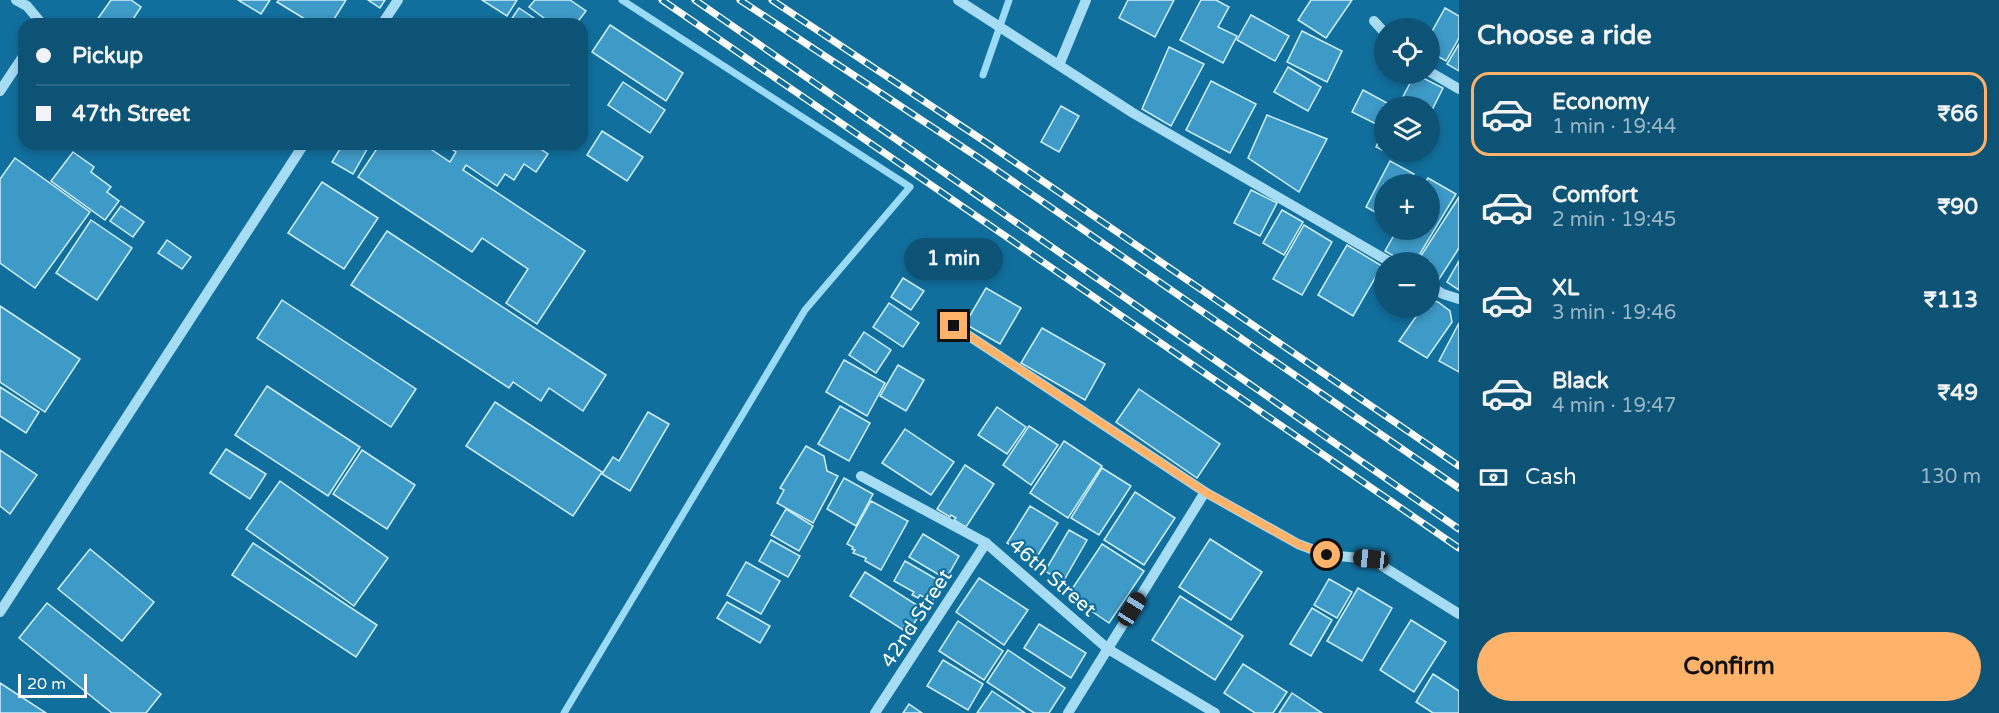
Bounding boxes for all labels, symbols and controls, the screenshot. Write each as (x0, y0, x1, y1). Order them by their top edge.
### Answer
map controls (1374, 18, 1440, 318)
button: locate (1374, 18, 1440, 84)
text: Choose a ride (1477, 19, 1652, 52)
text: Pickup (72, 43, 143, 69)
icon: car (1480, 87, 1534, 141)
text: Economy (1552, 89, 1649, 115)
button: layers (1374, 96, 1440, 162)
text: 47th Street (72, 101, 190, 127)
text: ₹66 (1937, 101, 1978, 127)
text: 1 min · 19:44 (1552, 115, 1676, 139)
button: + (1374, 174, 1440, 240)
icon: car (1480, 180, 1534, 234)
text: Comfort (1552, 182, 1638, 208)
text: ₹90 (1937, 194, 1978, 220)
text: 2 min · 19:45 (1552, 208, 1676, 232)
callout: 1 min (904, 239, 1004, 281)
text: 1 min (927, 247, 980, 271)
button: − (1374, 252, 1440, 318)
icon: car (1480, 273, 1534, 327)
text: XL (1552, 275, 1579, 301)
text: ₹113 (1924, 287, 1978, 313)
text: 3 min · 19:46 (1552, 301, 1676, 325)
route end (940, 312, 967, 339)
icon: car (1480, 366, 1534, 420)
text: Black (1552, 368, 1609, 394)
text: ₹49 (1937, 380, 1978, 406)
text: 4 min · 19:47 (1552, 394, 1676, 418)
icon: cash (1477, 461, 1510, 494)
text: Cash (1525, 464, 1577, 490)
text: 130 m (1920, 465, 1981, 489)
street label: 46th Street (1004, 533, 1101, 622)
route start (1313, 541, 1340, 568)
car (1352, 548, 1390, 570)
street label: 42nd Street (876, 565, 958, 672)
car (1115, 589, 1149, 629)
button: Confirm (1477, 632, 1981, 701)
scale bar (18, 671, 87, 698)
text: 20 m (27, 674, 66, 694)

